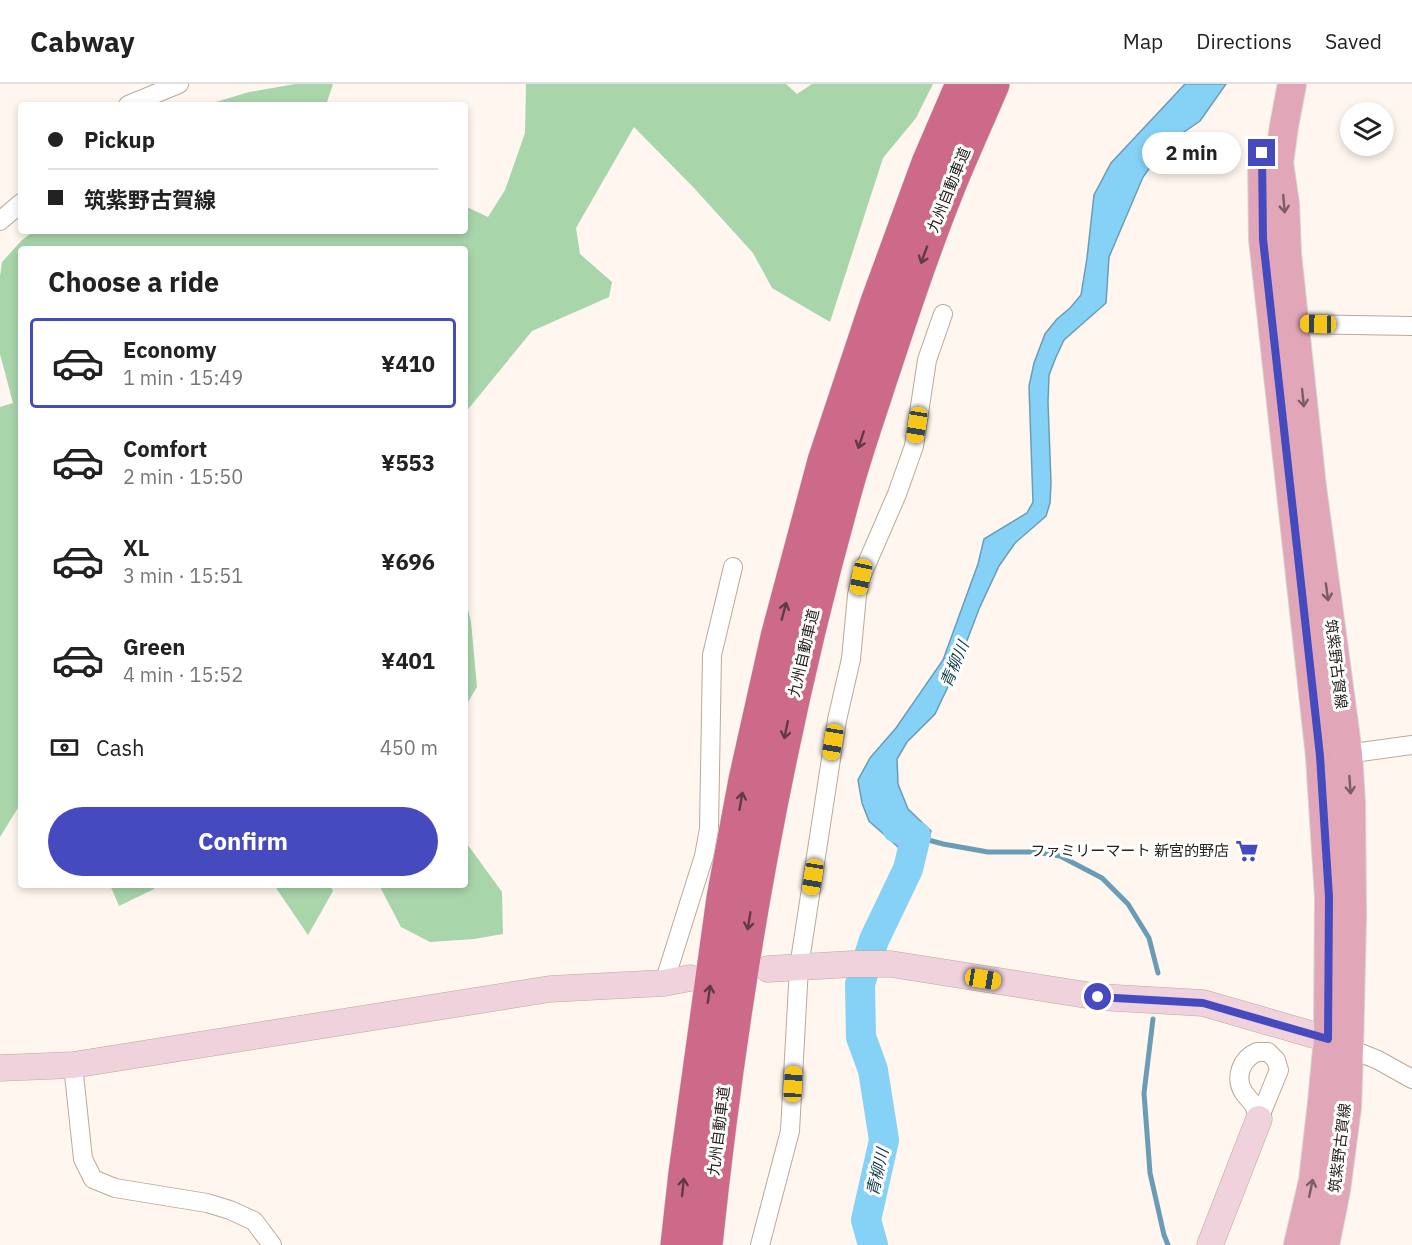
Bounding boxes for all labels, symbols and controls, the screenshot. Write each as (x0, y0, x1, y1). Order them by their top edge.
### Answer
text: Cabway (30, 23, 135, 60)
text: Map (1123, 27, 1163, 55)
text: Directions (1196, 27, 1292, 55)
text: Saved (1325, 27, 1382, 55)
map controls (1340, 102, 1394, 156)
button: layers (1340, 102, 1394, 156)
text: Pickup (84, 125, 155, 154)
callout: 2 min (1142, 132, 1241, 174)
text: 2 min (1165, 139, 1218, 166)
route end (1248, 139, 1275, 166)
street label: 九州自動車道 (923, 145, 974, 235)
text: 筑紫野古賀線 (84, 185, 216, 214)
one-way arrow (1279, 194, 1290, 214)
one-way arrow (917, 245, 928, 264)
text: Choose a ride (48, 264, 219, 299)
car (1300, 315, 1336, 333)
text: Economy (123, 335, 217, 364)
icon: car (51, 336, 105, 390)
text: ¥410 (381, 349, 435, 378)
text: 1 min · 15:49 (123, 364, 243, 391)
one-way arrow (1298, 388, 1309, 408)
car (905, 406, 929, 444)
one-way arrow (855, 430, 866, 449)
text: Comfort (123, 434, 207, 463)
icon: car (51, 435, 105, 489)
text: ¥553 (381, 448, 435, 477)
text: 2 min · 15:50 (123, 463, 243, 490)
text: XL (123, 533, 149, 562)
icon: car (51, 534, 105, 588)
text: ¥696 (381, 547, 435, 576)
car (848, 558, 874, 596)
text: 3 min · 15:51 (123, 562, 243, 589)
one-way arrow (1321, 581, 1332, 601)
one-way arrow (779, 602, 791, 621)
street label: 九州自動車道 (784, 607, 823, 699)
street label: 筑紫野古賀線 (1322, 618, 1351, 710)
text: Green (123, 632, 185, 661)
icon: car (51, 633, 105, 687)
water label: 青柳川 (935, 636, 973, 690)
text: ¥401 (381, 646, 435, 675)
text: 4 min · 15:52 (123, 661, 243, 688)
one-way arrow (780, 720, 792, 739)
car (821, 723, 845, 761)
icon: cash (48, 731, 81, 764)
text: Cash (96, 733, 145, 762)
text: 450 m (380, 734, 438, 761)
one-way arrow (1345, 775, 1356, 795)
one-way arrow (736, 792, 747, 812)
button: Confirm (48, 807, 438, 876)
supermarket icon: ファミリーマート 新宮的野店 (1234, 838, 1260, 864)
place label: ファミリーマート 新宮的野店 (1030, 841, 1229, 860)
car (801, 858, 825, 896)
one-way arrow (743, 911, 754, 931)
car (964, 967, 1002, 991)
route start (1084, 983, 1111, 1010)
one-way arrow (704, 984, 715, 1004)
car (783, 1066, 803, 1102)
street label: 九州自動車道 (704, 1085, 733, 1177)
street label: 筑紫野古賀線 (1325, 1102, 1354, 1194)
water label: 青柳川 (862, 1144, 893, 1198)
one-way arrow (678, 1177, 689, 1197)
one-way arrow (1306, 1179, 1317, 1198)

